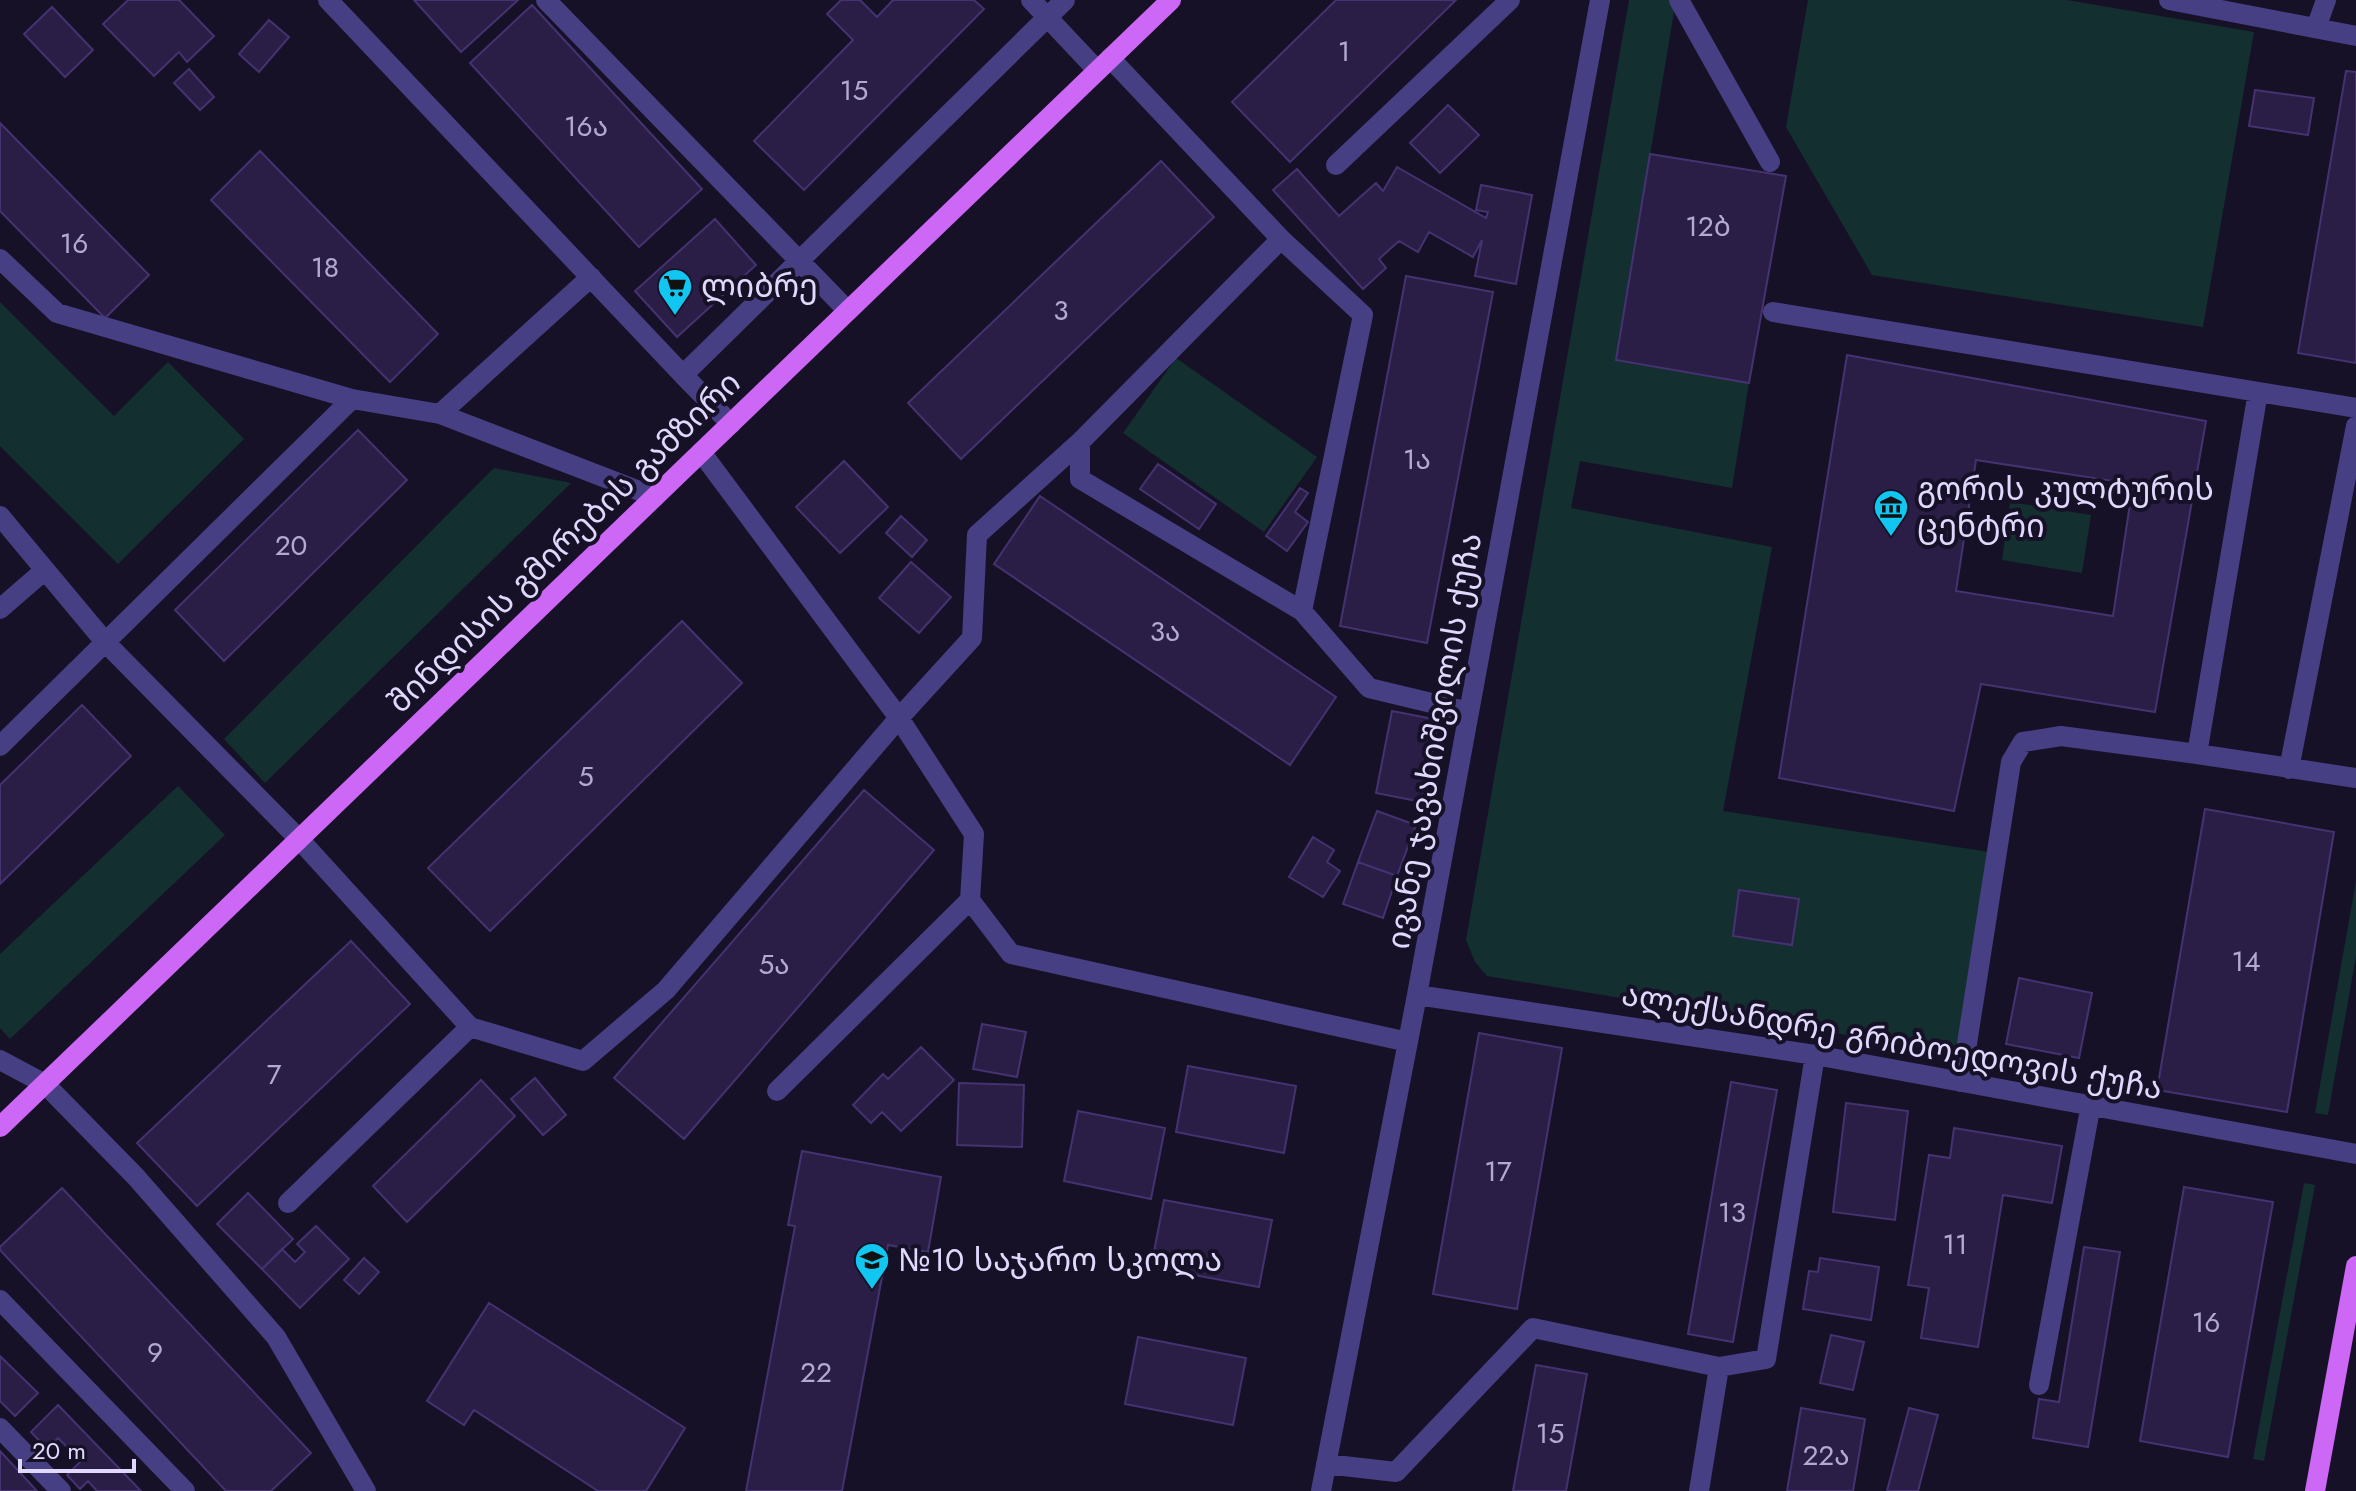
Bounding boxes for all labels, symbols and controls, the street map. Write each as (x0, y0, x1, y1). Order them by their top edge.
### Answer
house number: 1 (1338, 31, 1350, 72)
house number: 15 (840, 70, 868, 111)
house number: 16ა (564, 106, 608, 147)
house number: 12ბ (1685, 206, 1731, 247)
house number: 16 (60, 223, 88, 264)
house number: 18 (311, 247, 339, 288)
place label: ლიბრე (701, 263, 818, 309)
supermarket icon: ლიბრე (656, 267, 694, 317)
house number: 3 (1053, 290, 1069, 331)
street label: შინდისის გმირების გამზირი (377, 360, 751, 724)
house number: 1ა (1403, 439, 1431, 480)
place label: გორის კულტურის ცენტრი (1917, 466, 2214, 549)
museum icon: გორის კულტურის ცენტრი (1872, 488, 1910, 538)
house number: 20 (275, 525, 307, 566)
street label: ივანე ჯავახიშვილის ქუჩა (1375, 529, 1493, 953)
house number: 3ა (1150, 611, 1180, 652)
house number: 5 (578, 756, 594, 797)
house number: 14 (2232, 941, 2260, 982)
house number: 5ა (758, 944, 790, 985)
street label: ალექსანდრე გრიბოედოვის ქუჩა (1618, 971, 2166, 1111)
house number: 7 (267, 1054, 282, 1095)
house number: 17 (1484, 1151, 1512, 1192)
house number: 13 (1718, 1192, 1746, 1233)
house number: 11 (1942, 1224, 1968, 1265)
place label: №10 საჯარო სკოლა (898, 1237, 1222, 1283)
school or university icon: №10 საჯარო სკოლა (853, 1241, 891, 1291)
house number: 16 (2192, 1302, 2220, 1343)
house number: 9 (147, 1332, 163, 1373)
house number: 22 (800, 1352, 832, 1393)
house number: 15 (1536, 1413, 1564, 1454)
scale bar (20, 1423, 134, 1473)
text: 20 m (32, 1433, 86, 1468)
house number: 22ა (1802, 1435, 1850, 1476)

